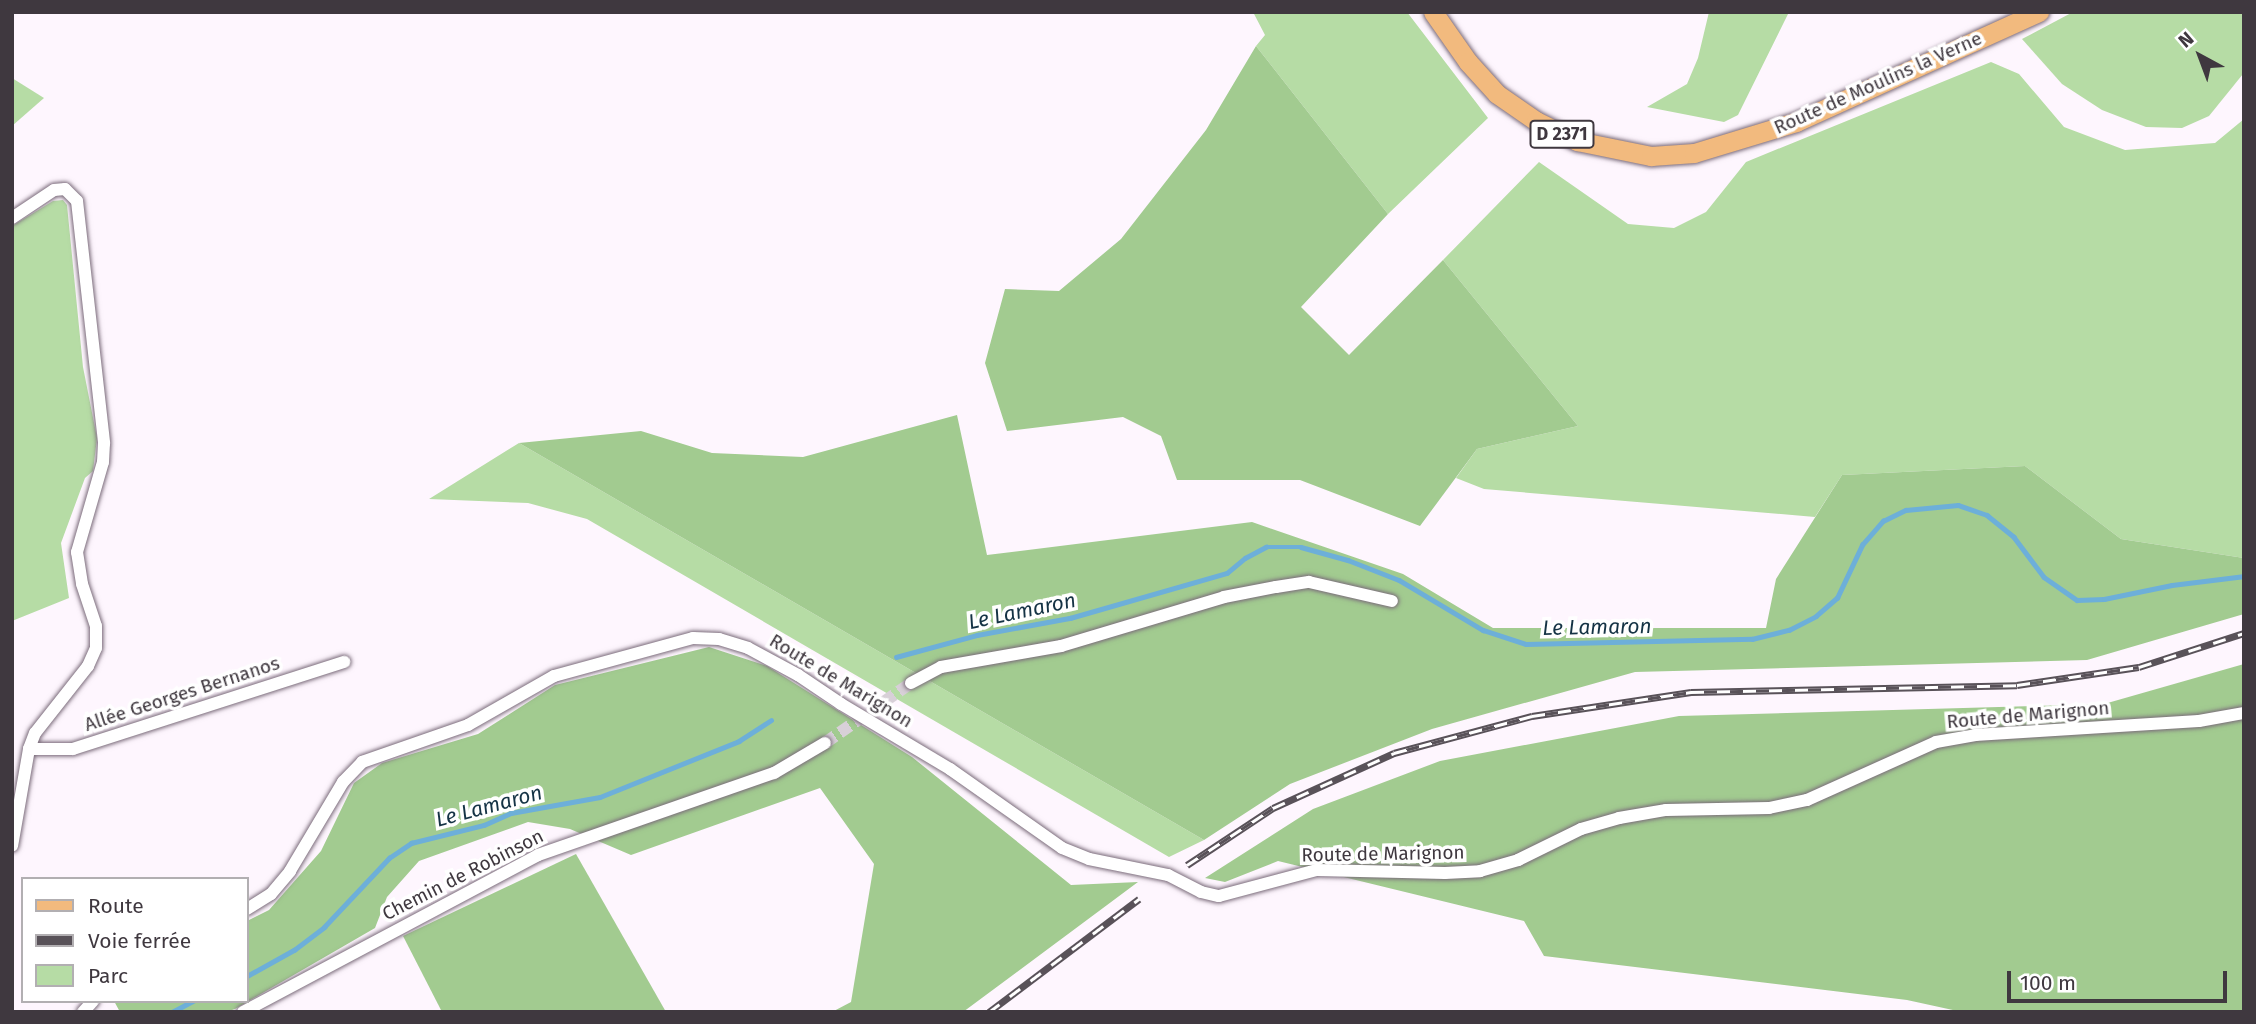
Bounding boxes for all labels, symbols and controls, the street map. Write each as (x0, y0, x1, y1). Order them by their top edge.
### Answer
north arrow (2165, 21, 2235, 91)
street label: Route de Moulins la Verne (1771, 27, 1985, 139)
text: N (2174, 27, 2198, 53)
road number: D 2371 (1529, 119, 1595, 148)
water label: Le Lamaron (966, 587, 1078, 635)
water label: Le Lamaron (1542, 613, 1652, 641)
street label: Route de Marignon (765, 629, 917, 733)
street label: Allée Georges Bernanos (82, 652, 282, 736)
street label: Route de Marignon (1946, 697, 2110, 733)
water label: Le Lamaron (433, 780, 545, 832)
street label: Chemin de Robinson (379, 825, 547, 925)
street label: Route de Marignon (1301, 841, 1465, 867)
legend (21, 877, 248, 1003)
text: Route (88, 893, 144, 919)
text: Voie ferrée (88, 928, 191, 954)
scale bar (2011, 958, 2232, 1002)
text: Parc (88, 963, 128, 989)
text: 100 m (2020, 970, 2076, 996)

